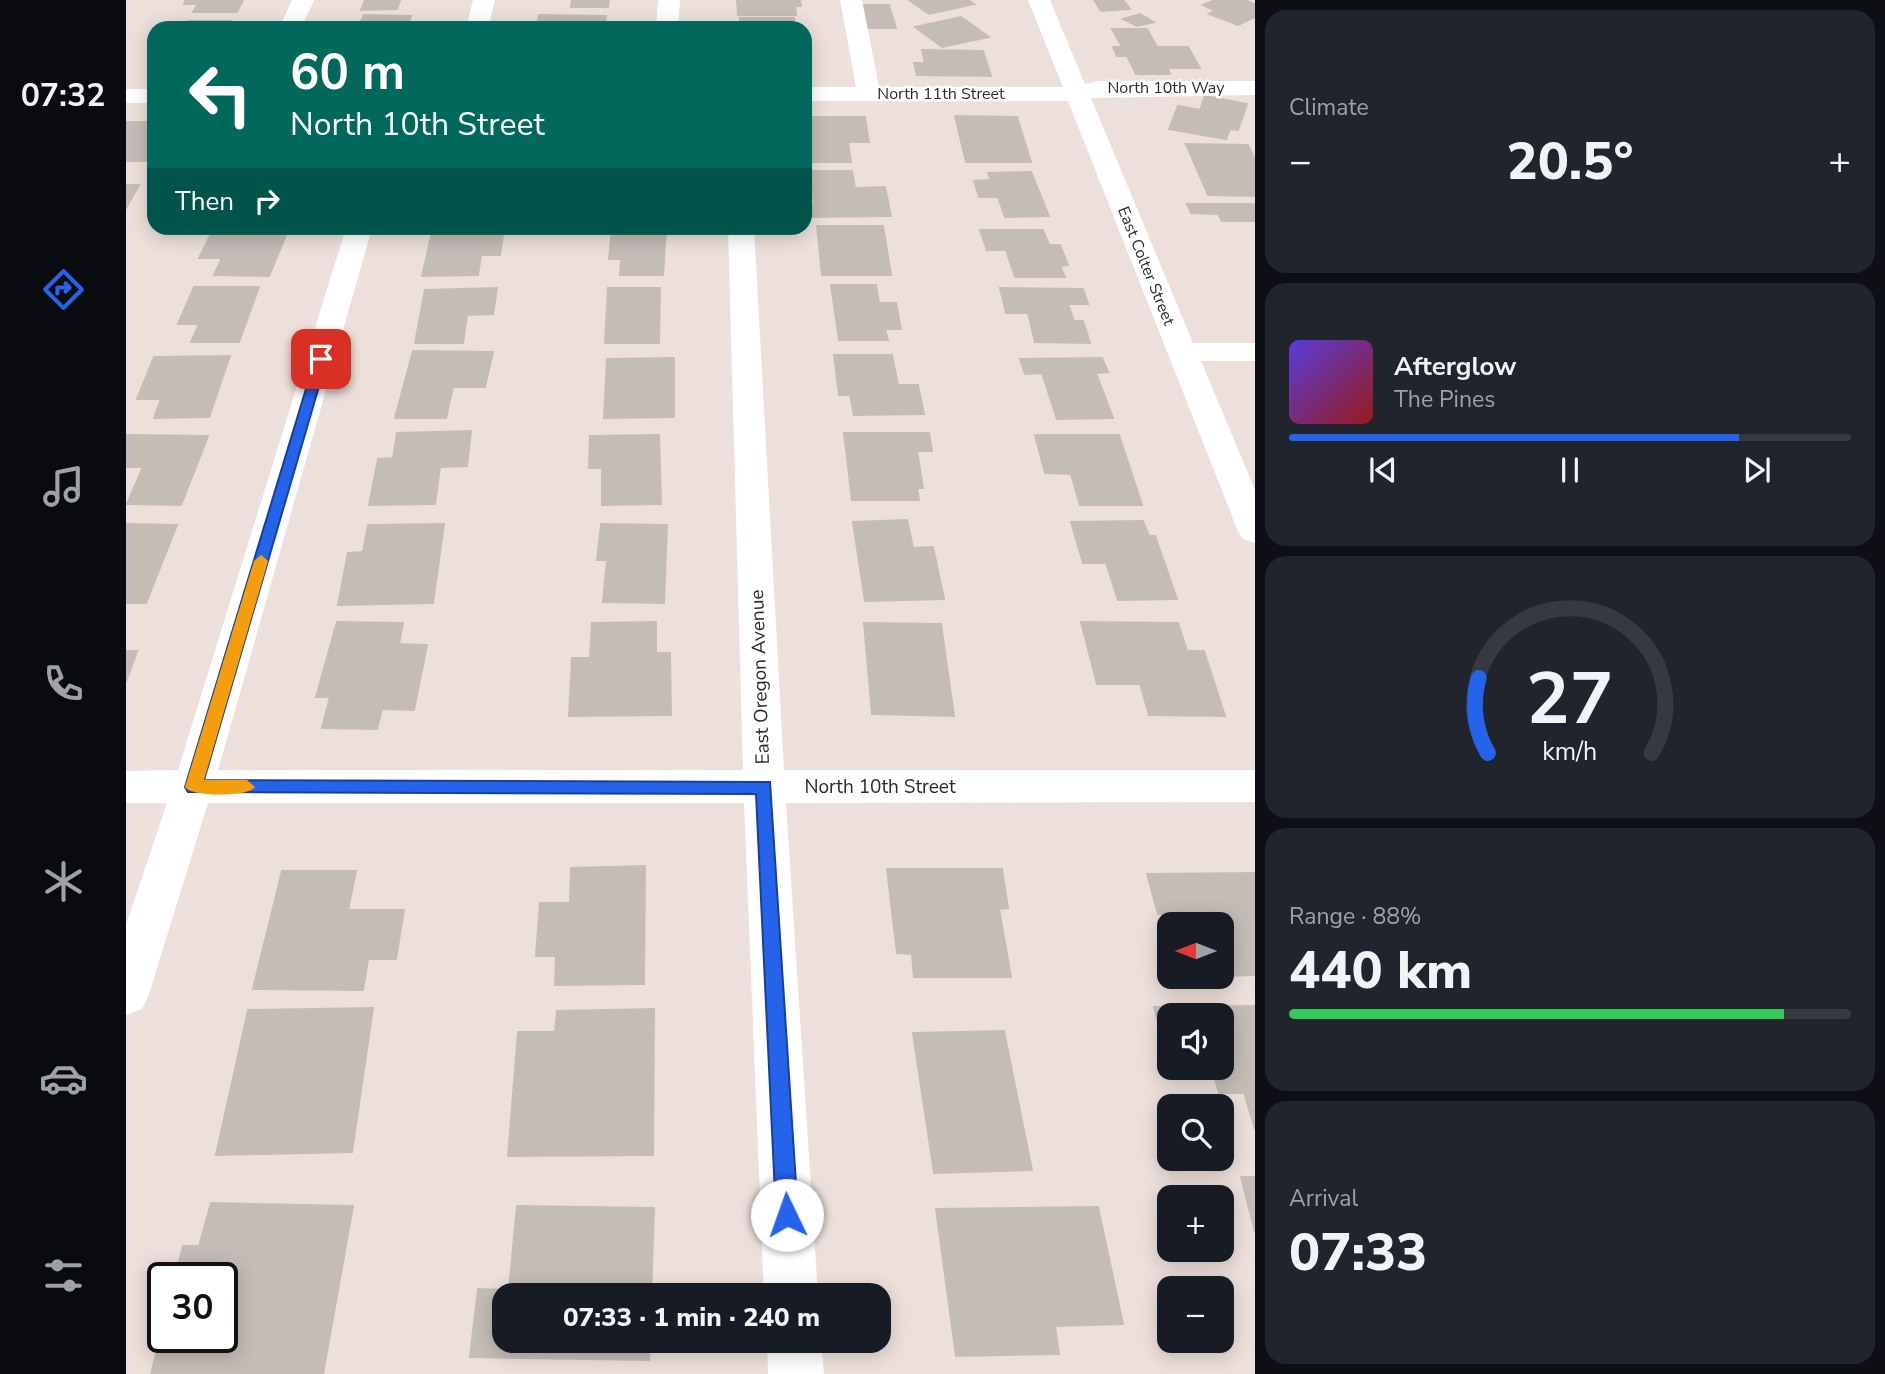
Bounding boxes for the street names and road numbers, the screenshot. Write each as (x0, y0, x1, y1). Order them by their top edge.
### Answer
street label: North 10th Way (1107, 77, 1225, 99)
street label: North 11th Street (877, 83, 1005, 105)
street label: East Colter Street (1112, 203, 1180, 329)
street label: East Oregon Avenue (744, 589, 776, 765)
street label: North 10th Street (804, 774, 956, 800)

